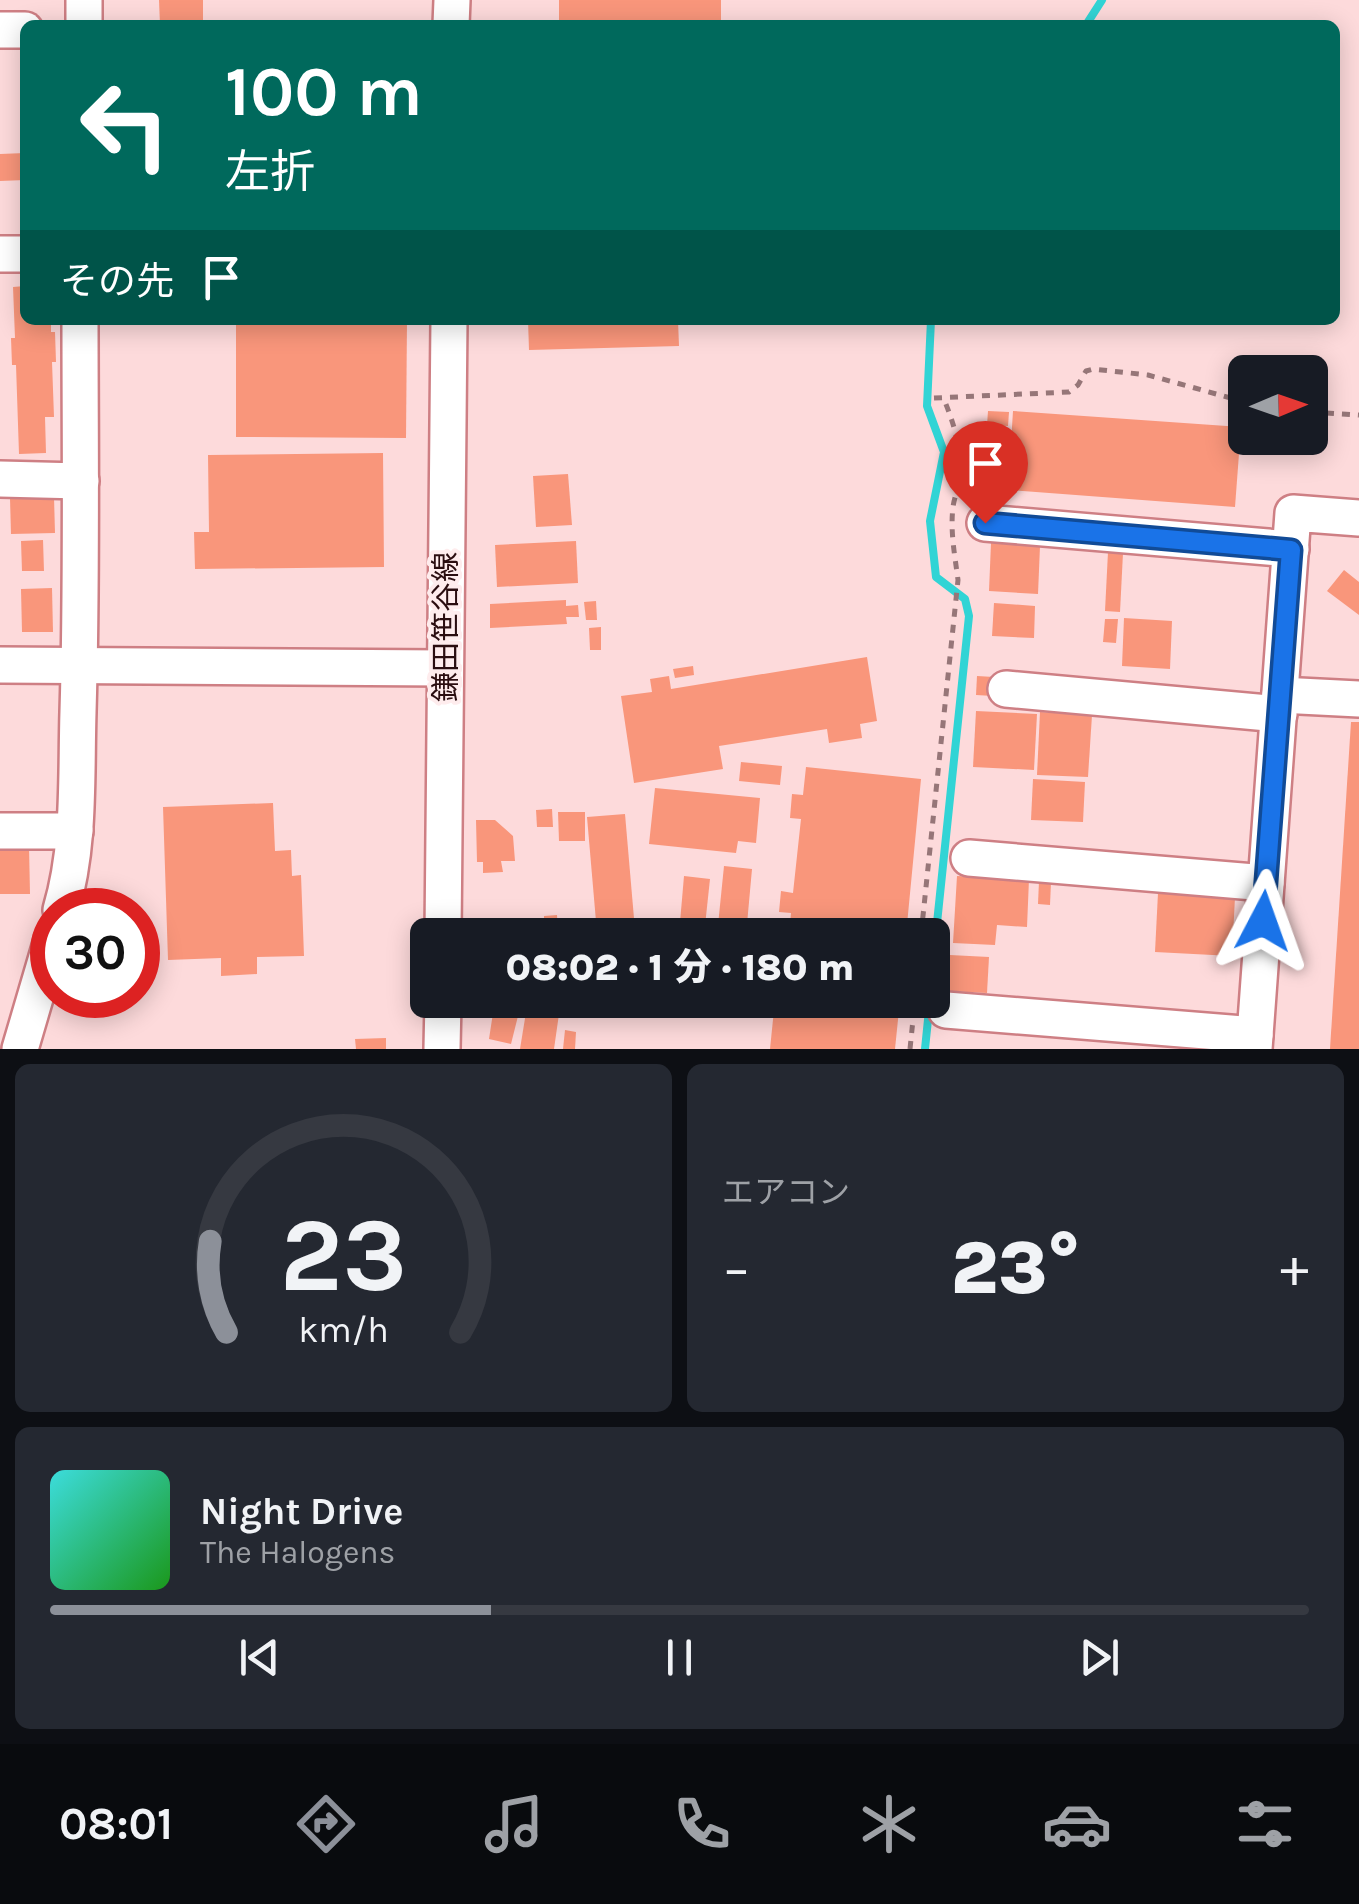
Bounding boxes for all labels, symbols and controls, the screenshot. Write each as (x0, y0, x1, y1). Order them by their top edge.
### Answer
text: 100 m (225, 51, 423, 133)
icon: left (60, 60, 190, 190)
text: 左折 (225, 146, 315, 198)
icon: arrive (194, 250, 249, 305)
text: その先 (60, 259, 174, 304)
north arrow (1228, 355, 1328, 455)
map controls (1228, 355, 1328, 455)
pin (943, 421, 1028, 524)
icon: arrive (958, 436, 1013, 491)
street label: 鎌田笹谷線 (428, 552, 464, 702)
position arrow (1211, 869, 1315, 973)
speed limit sign: 30 (30, 888, 160, 1018)
text: 08:02 · 1 分 · 180 m (506, 945, 854, 990)
text: エアコン (722, 1174, 850, 1211)
text: 23 (280, 1195, 407, 1316)
text: 23° (951, 1224, 1080, 1312)
text: − (722, 1236, 751, 1300)
text: + (1280, 1236, 1309, 1300)
text: km/h (298, 1309, 389, 1351)
text: Night Drive (200, 1489, 403, 1534)
text: The Halogens (200, 1534, 395, 1571)
icon: previous (232, 1630, 287, 1685)
icon: pause (652, 1630, 707, 1685)
icon: next (1072, 1630, 1127, 1685)
icon: directions (291, 1789, 361, 1859)
icon: music (479, 1789, 549, 1859)
icon: phone (667, 1789, 737, 1859)
icon: climate (854, 1789, 924, 1859)
icon: car (1042, 1789, 1112, 1859)
icon: filters (1230, 1789, 1300, 1859)
text: 08:01 (59, 1798, 173, 1850)

